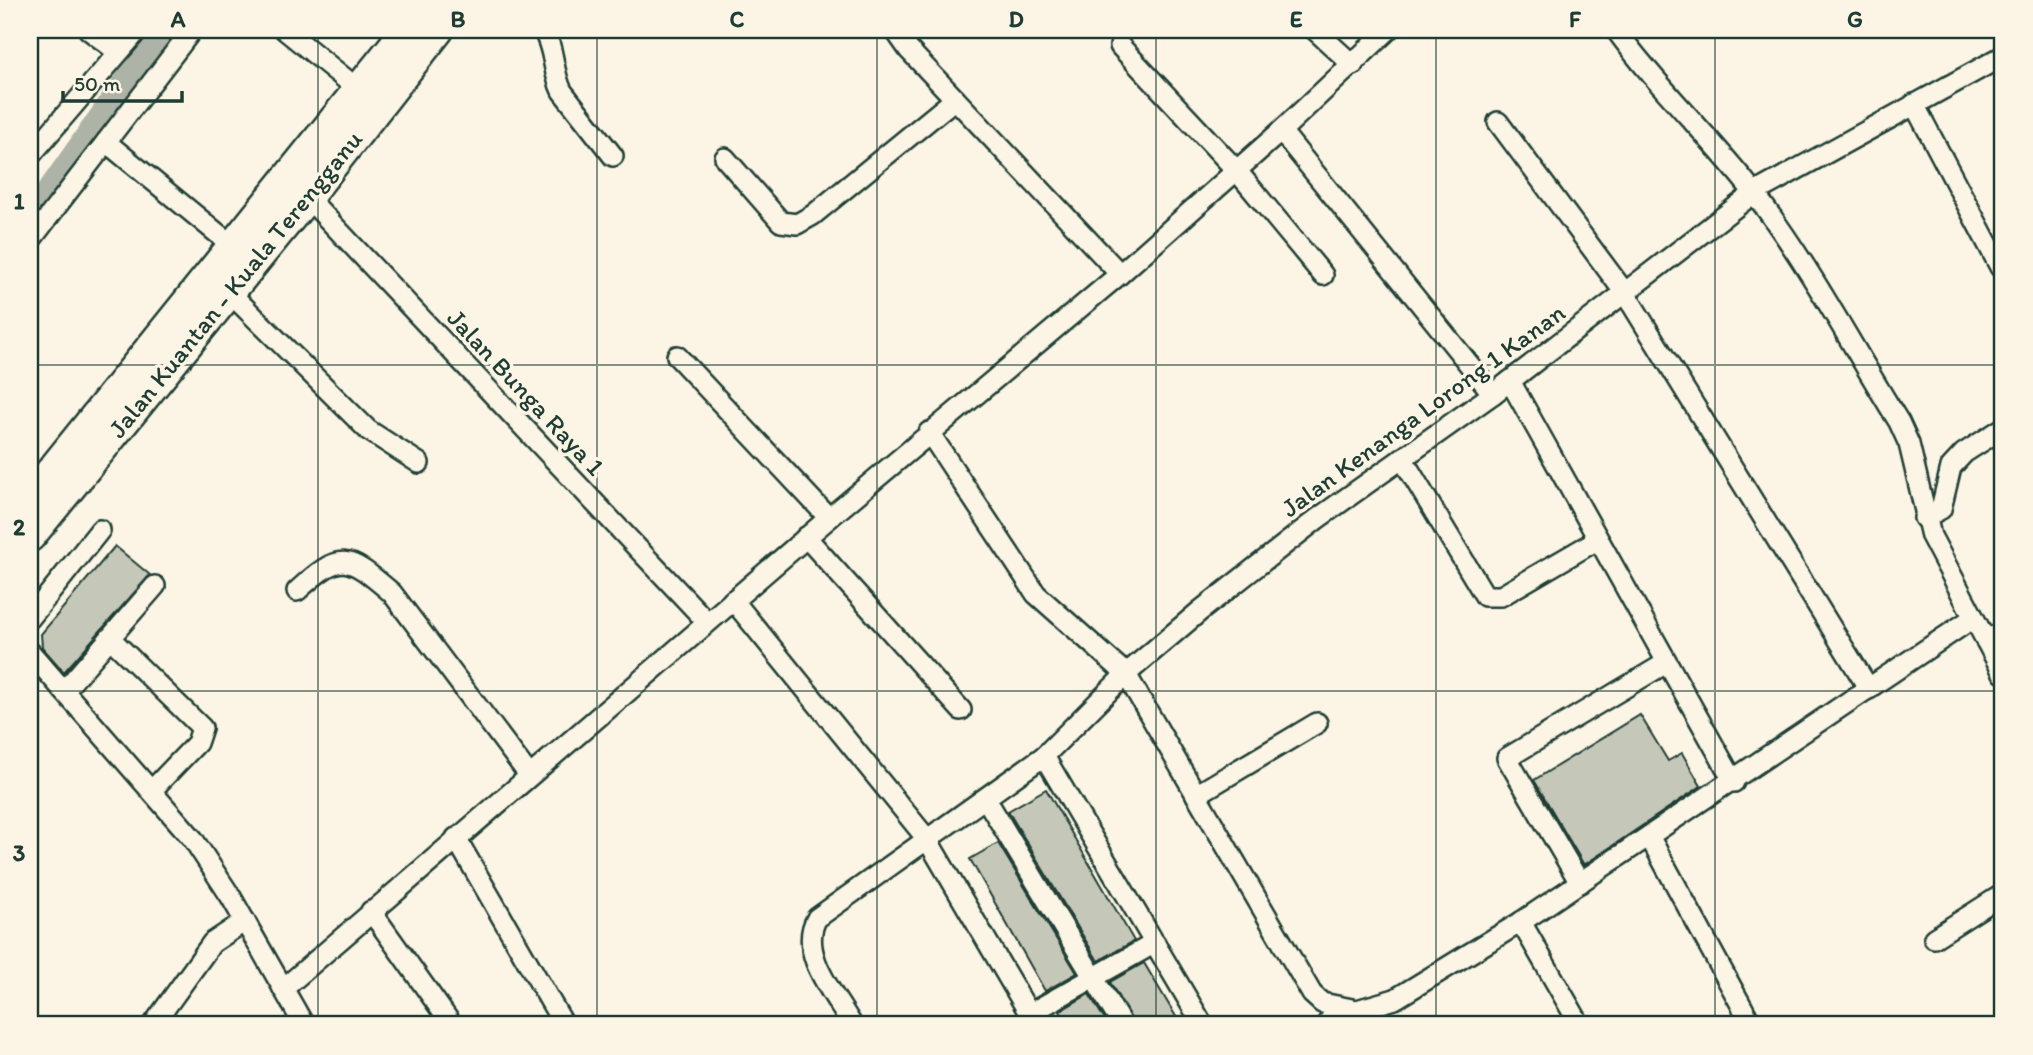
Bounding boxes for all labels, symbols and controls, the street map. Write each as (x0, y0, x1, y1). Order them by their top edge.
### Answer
text: A (170, 5, 186, 33)
text: B (451, 5, 466, 33)
text: C (730, 5, 745, 33)
text: D (1008, 5, 1024, 33)
text: E (1290, 5, 1303, 33)
text: F (1569, 5, 1582, 33)
text: G (1847, 5, 1863, 33)
scale bar (63, 60, 182, 104)
text: 50 m (74, 71, 121, 96)
street label: Jalan Kuantan - Kuala Terengganu (101, 124, 369, 444)
text: 1 (14, 187, 25, 215)
street label: Jalan Kenanga Lorong 1 Kanan (1275, 296, 1571, 524)
street label: Jalan Bunga Raya 1 (441, 302, 611, 482)
text: 2 (13, 513, 26, 541)
text: 3 (13, 839, 26, 867)

